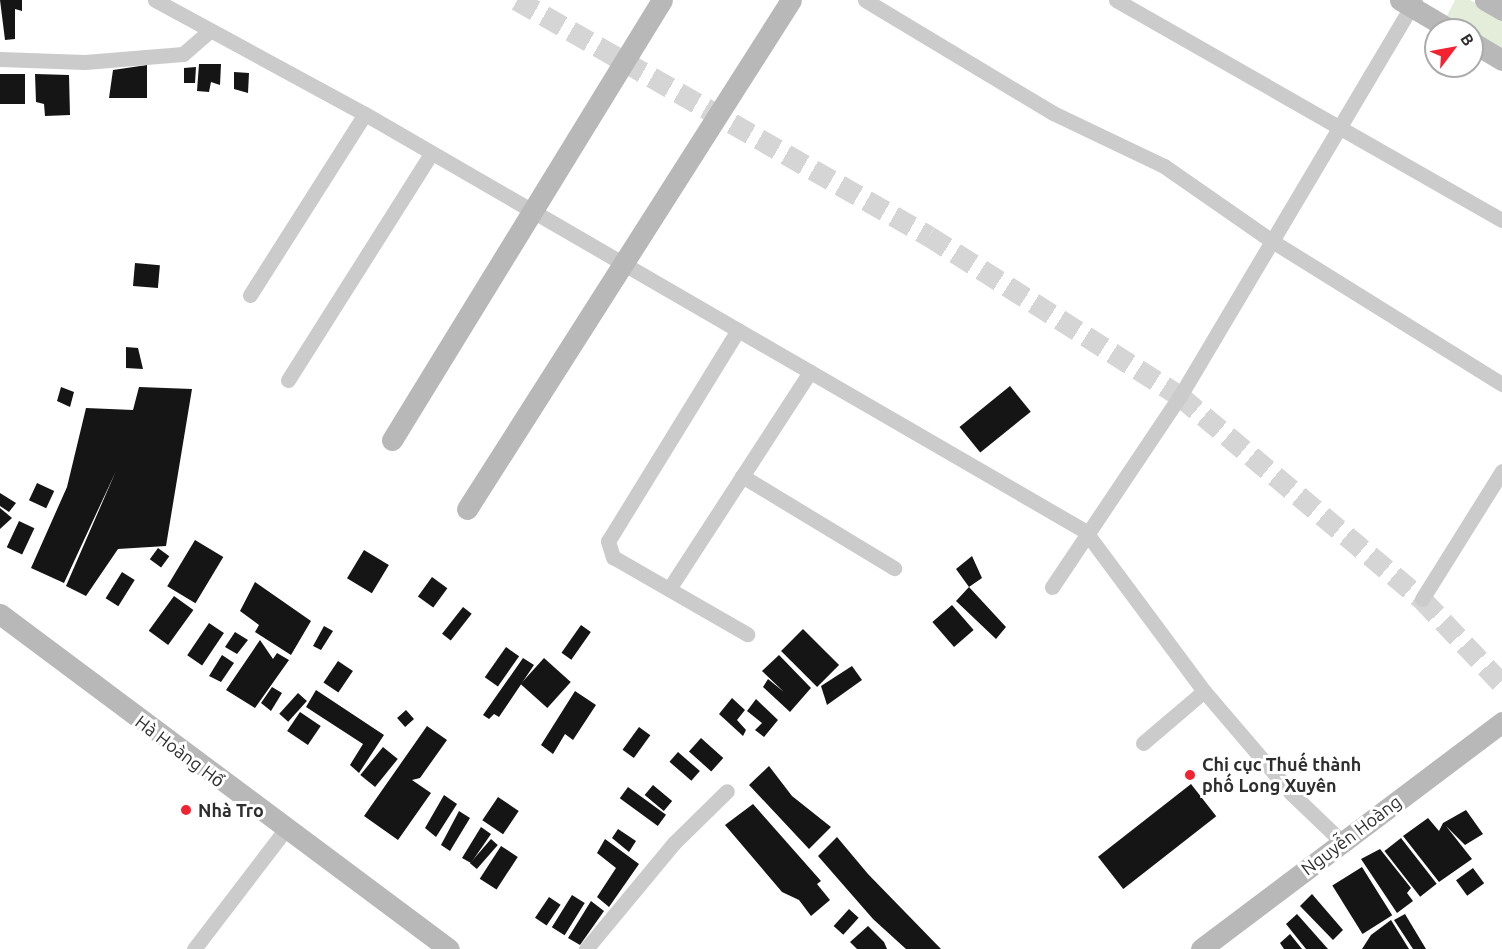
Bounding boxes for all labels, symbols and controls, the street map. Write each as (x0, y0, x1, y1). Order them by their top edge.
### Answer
north arrow (1424, 18, 1484, 78)
text: B (1457, 30, 1478, 49)
street label: Hà Hoàng Hổ (131, 711, 229, 791)
place label: Chi cục Thuế thành phố Long Xuyên (1202, 754, 1361, 796)
marker: Chi cục Thuế thành phố Long Xuyên (1183, 768, 1197, 782)
street label: Nguyễn Hoàng (1297, 790, 1405, 880)
place label: Nhà Tro (198, 799, 264, 821)
marker: Nhà Tro (179, 803, 193, 817)

